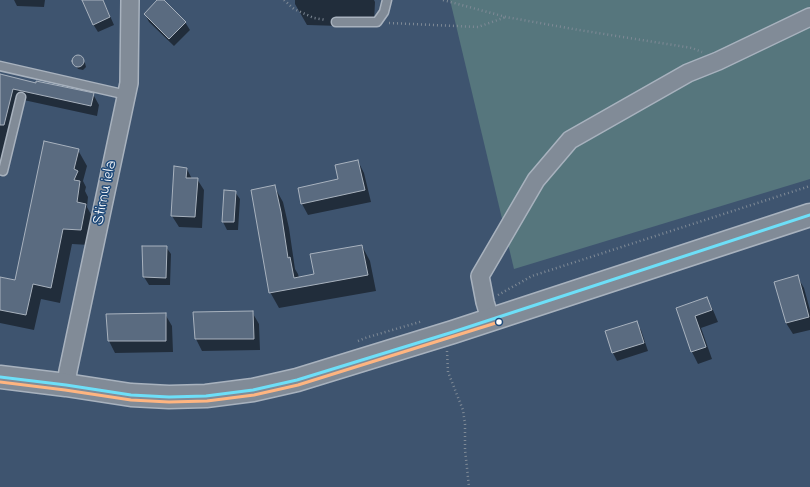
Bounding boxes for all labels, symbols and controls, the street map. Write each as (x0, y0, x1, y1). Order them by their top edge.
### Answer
street label: Stirnu iela (90, 159, 122, 227)
unlabelled marker (494, 317, 504, 327)

